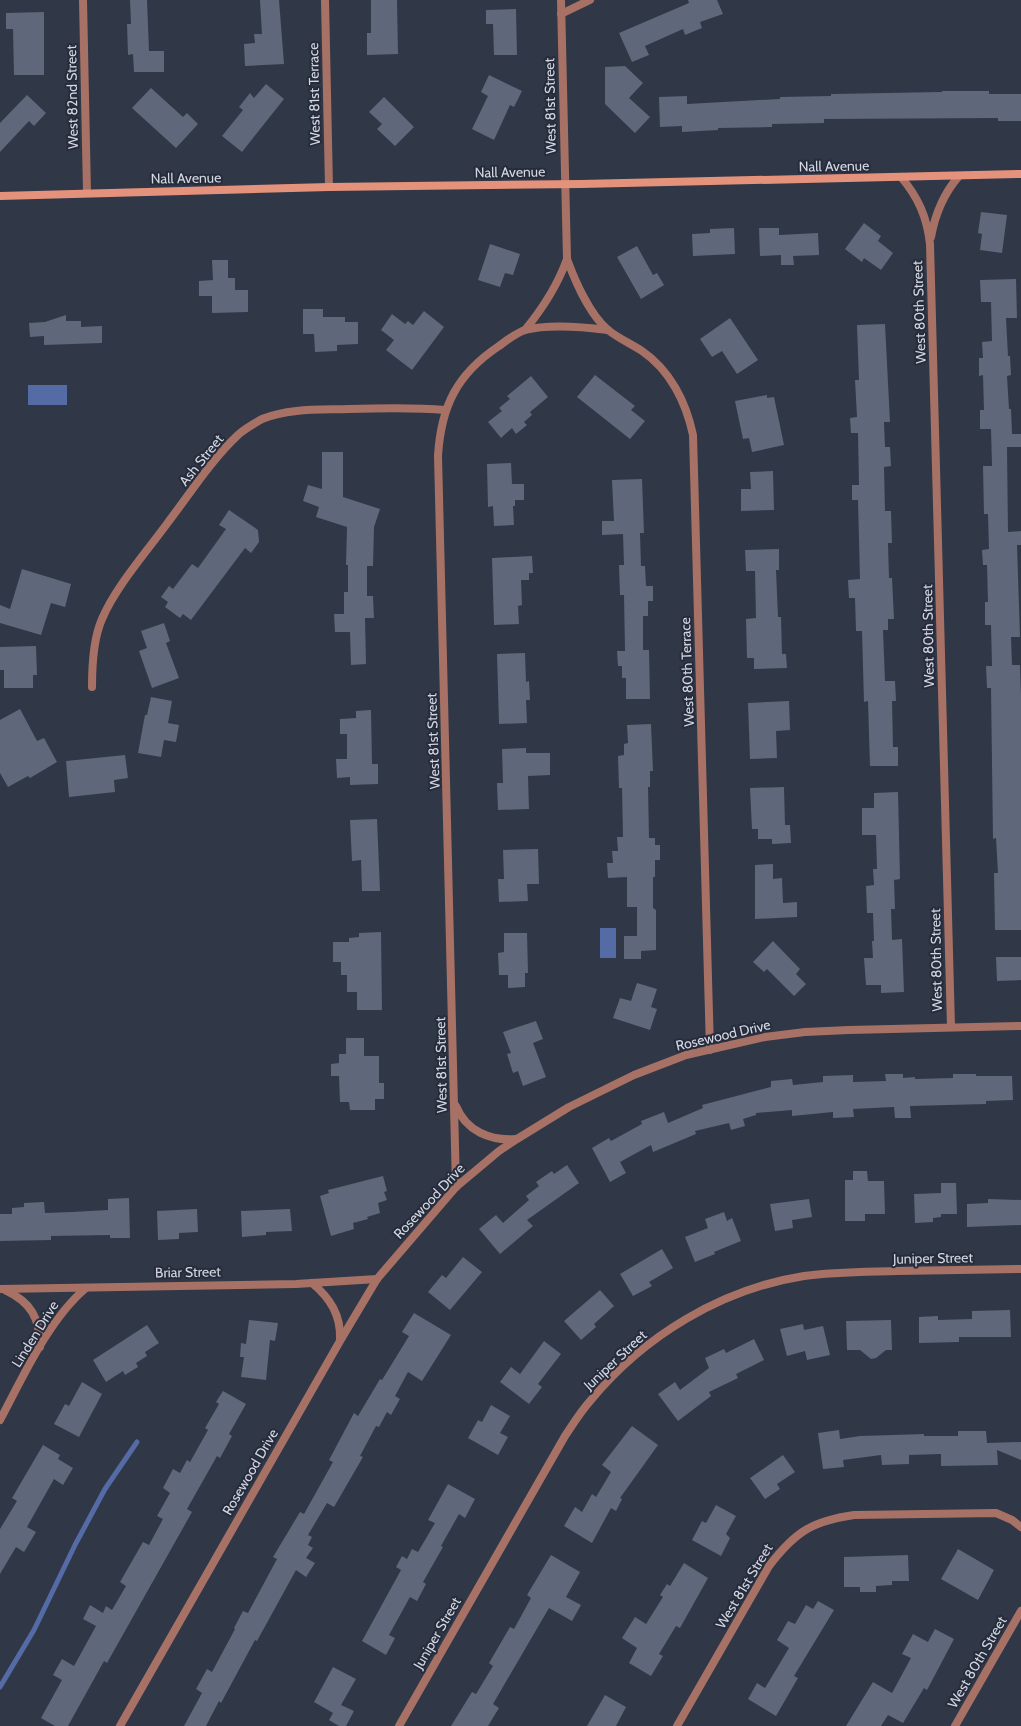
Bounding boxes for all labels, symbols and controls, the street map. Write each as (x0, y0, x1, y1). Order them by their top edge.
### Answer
street label: West 81st Terrace (304, 43, 324, 145)
street label: West 82nd Street (62, 45, 82, 149)
street label: West 81st Street (540, 57, 560, 154)
street label: Nall Avenue (799, 156, 869, 176)
street label: Nall Avenue (475, 162, 545, 182)
street label: Nall Avenue (151, 168, 221, 188)
street label: West 80th Street (908, 260, 930, 364)
street label: Ash Street (175, 430, 227, 489)
street label: West 80th Street (918, 584, 938, 688)
street label: West 80th Terrace (676, 617, 698, 727)
street label: West 81st Street (422, 692, 444, 789)
street label: West 80th Street (926, 908, 946, 1012)
street label: Rosewood Drive (674, 1015, 772, 1055)
street label: West 81st Street (431, 1016, 451, 1113)
street label: Rosewood Drive (389, 1160, 469, 1242)
street label: Juniper Street (892, 1248, 973, 1268)
street label: Briar Street (155, 1262, 221, 1282)
street label: Linden Drive (7, 1297, 63, 1371)
street label: Juniper Street (579, 1326, 651, 1395)
street label: Rosewood Drive (218, 1426, 282, 1518)
street label: West 81st Street (712, 1540, 777, 1632)
street label: Juniper Street (409, 1594, 465, 1673)
street label: West 80th Street (943, 1613, 1011, 1711)

